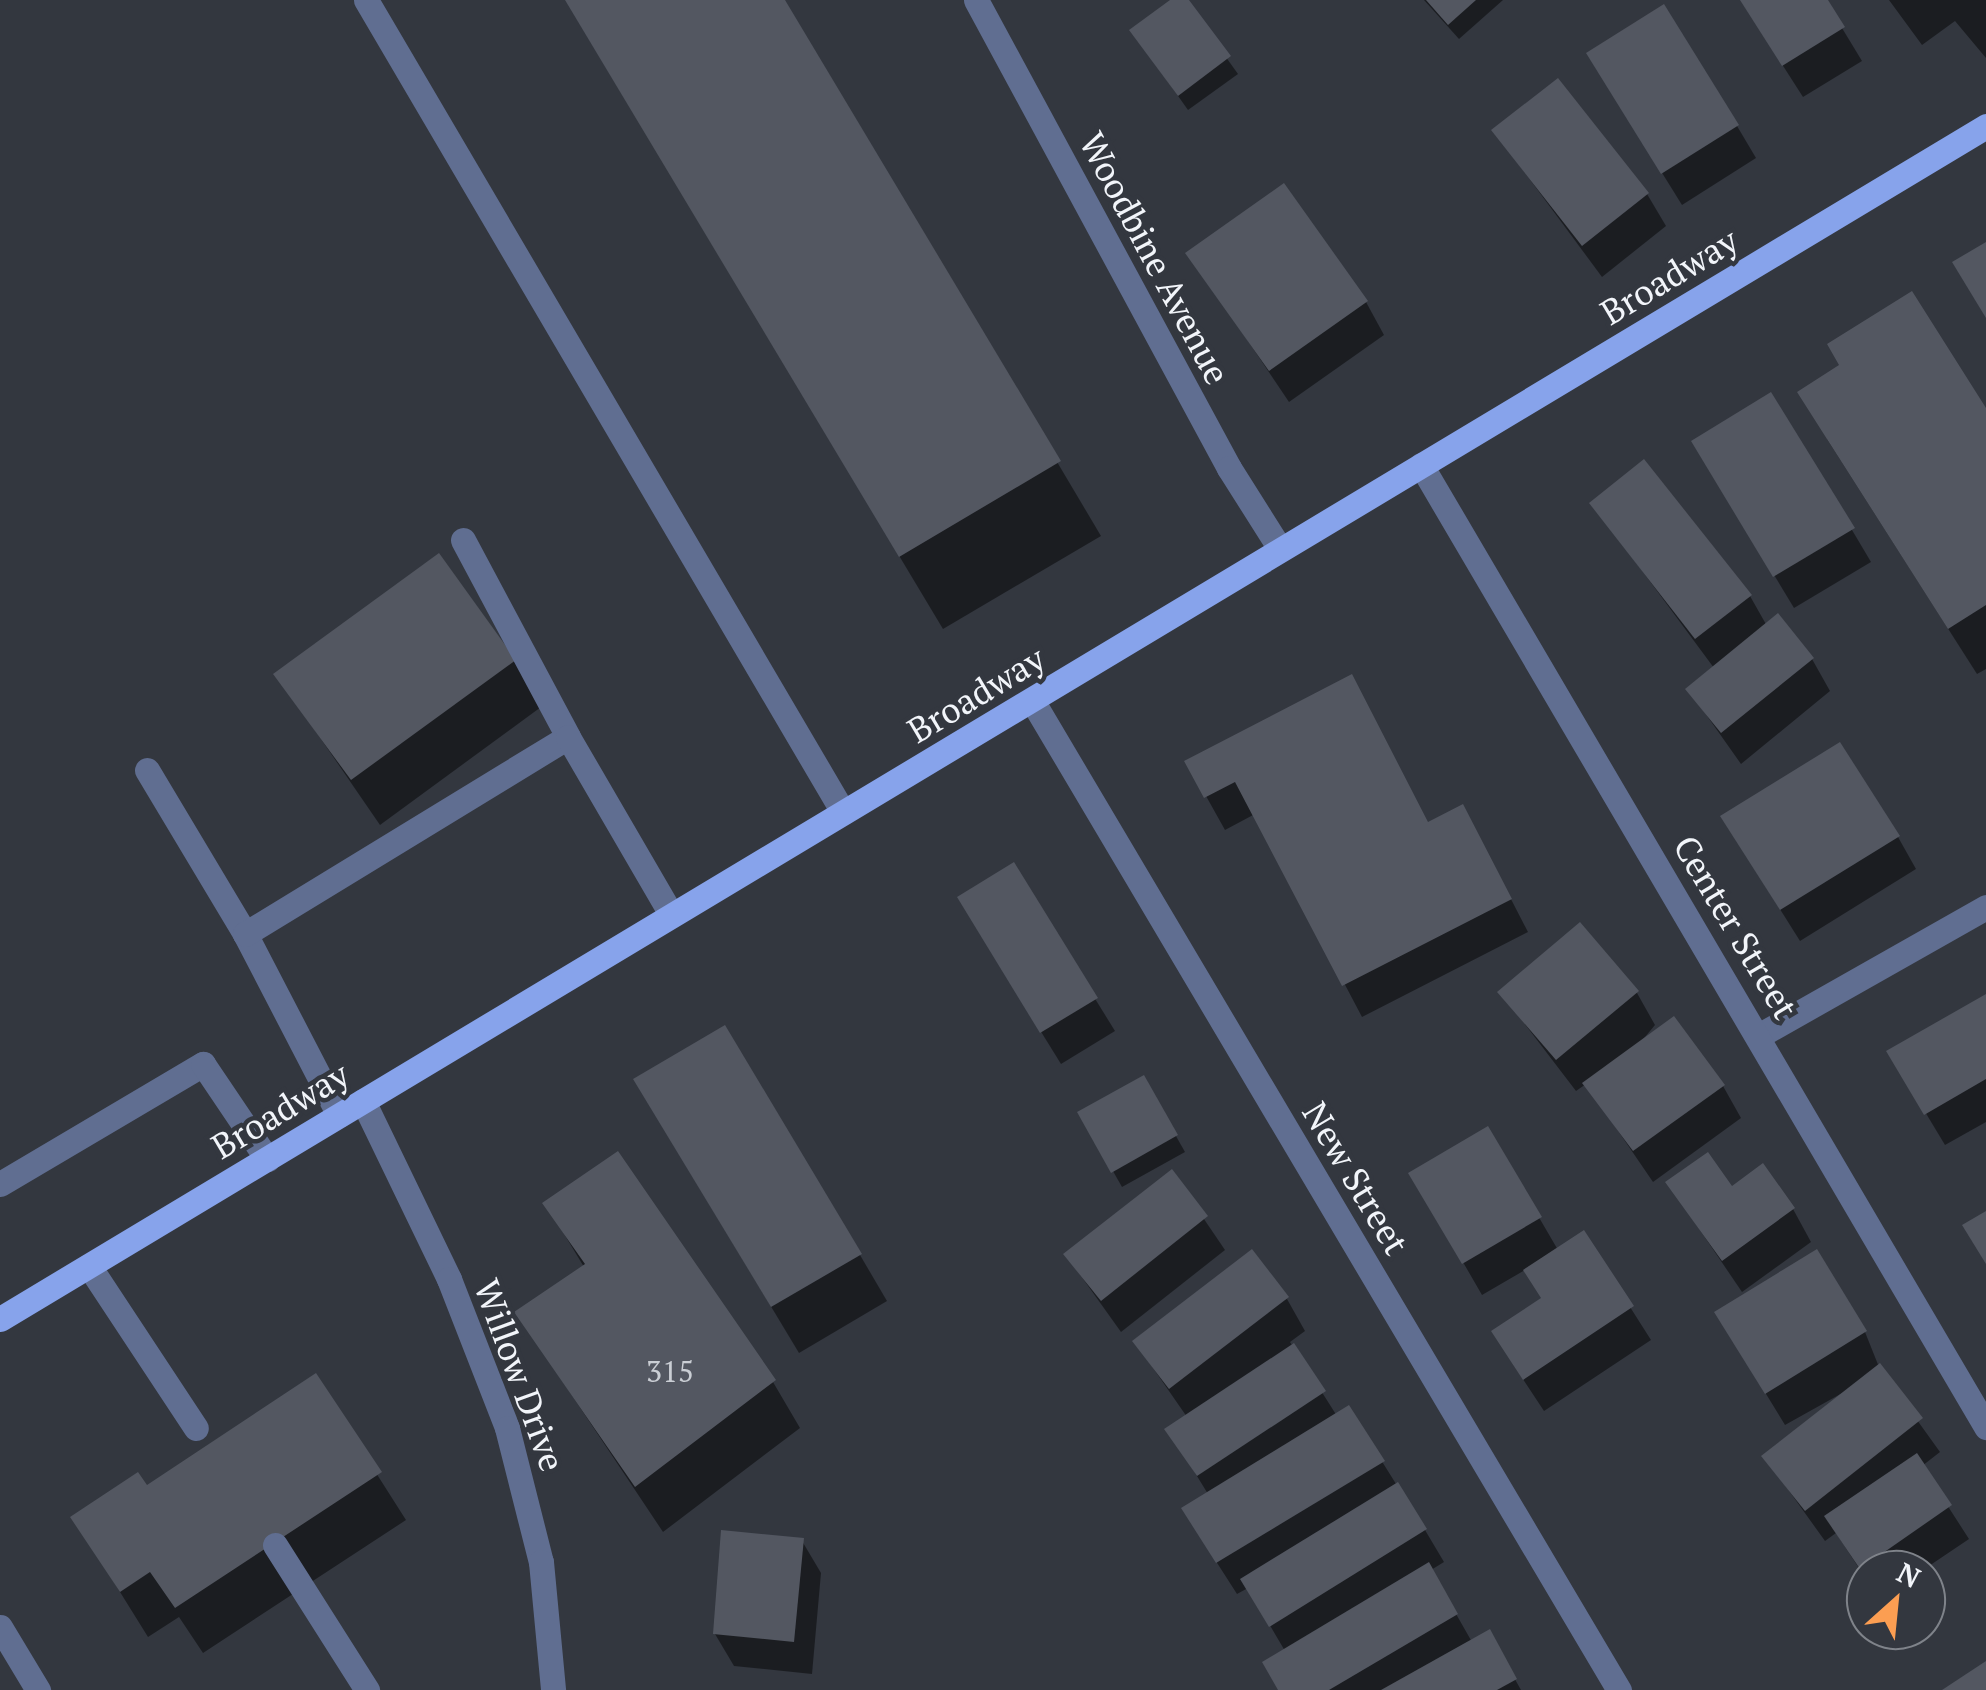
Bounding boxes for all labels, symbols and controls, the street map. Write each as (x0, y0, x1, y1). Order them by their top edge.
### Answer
street label: Woodbine Avenue (1071, 125, 1239, 391)
street label: Broadway (1593, 219, 1745, 333)
street label: Broadway (900, 637, 1052, 751)
street label: Center Street (1665, 828, 1807, 1026)
street label: Broadway (204, 1053, 356, 1167)
street label: New Street (1294, 1094, 1418, 1262)
street label: Willow Drive (466, 1274, 574, 1476)
house number: 315 (646, 1353, 694, 1389)
north arrow (1846, 1550, 1946, 1650)
text: N (1891, 1553, 1927, 1596)

